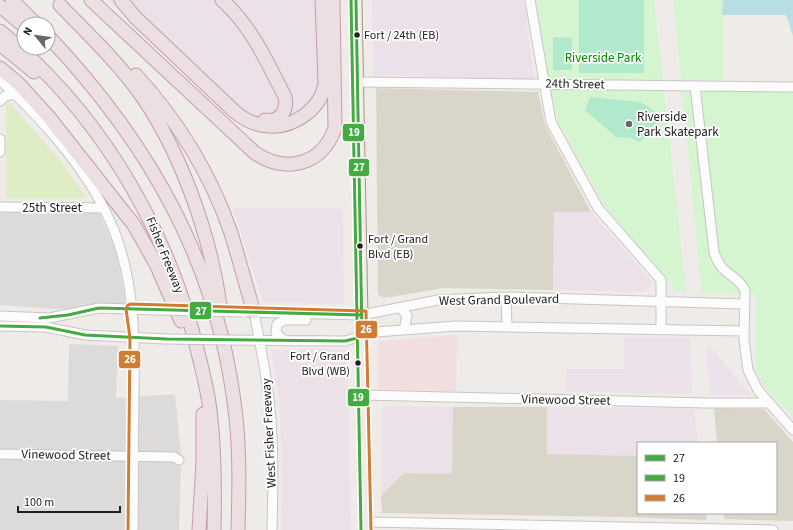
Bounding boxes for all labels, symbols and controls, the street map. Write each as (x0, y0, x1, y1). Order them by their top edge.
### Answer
north arrow (16, 16, 56, 56)
text: N (19, 25, 36, 38)
place label: Fort / 24th (EB) (364, 27, 439, 44)
marker: Fort / 24th (EB) (352, 30, 362, 40)
park label: Riverside Park (565, 49, 642, 67)
street label: 24th Street (545, 74, 606, 94)
place label: Riverside Park Skatepark (637, 108, 719, 141)
marker: Riverside Park Skatepark (624, 119, 634, 129)
line badge: 19 (342, 123, 365, 142)
text: 19 (348, 125, 360, 140)
line badge: 27 (348, 158, 370, 177)
text: 27 (353, 160, 365, 175)
street label: 25th Street (22, 199, 82, 217)
street label: Fisher Freeway (141, 214, 189, 296)
place label: Fort / Grand Blvd (EB) (368, 231, 428, 263)
marker: Fort / Grand Blvd (EB) (355, 241, 365, 251)
street label: West Grand Boulevard (439, 290, 559, 310)
line badge: 27 (189, 301, 212, 320)
text: 27 (195, 304, 207, 319)
line badge: 26 (355, 320, 378, 339)
text: 26 (360, 322, 372, 337)
place label: Fort / Grand Blvd (WB) (290, 348, 350, 380)
line badge: 26 (118, 350, 141, 369)
text: 26 (124, 352, 136, 367)
marker: Fort / Grand Blvd (WB) (353, 358, 363, 368)
street label: West Fisher Freeway (257, 378, 281, 488)
line badge: 19 (347, 388, 370, 407)
text: 19 (352, 390, 364, 405)
street label: Vinewood Street (521, 390, 611, 410)
legend (637, 442, 777, 514)
street label: Vinewood Street (21, 445, 111, 465)
text: 27 (673, 450, 685, 467)
text: 19 (673, 470, 685, 487)
scale bar (18, 488, 120, 514)
text: 26 (673, 490, 685, 507)
text: 100 m (24, 494, 54, 511)

